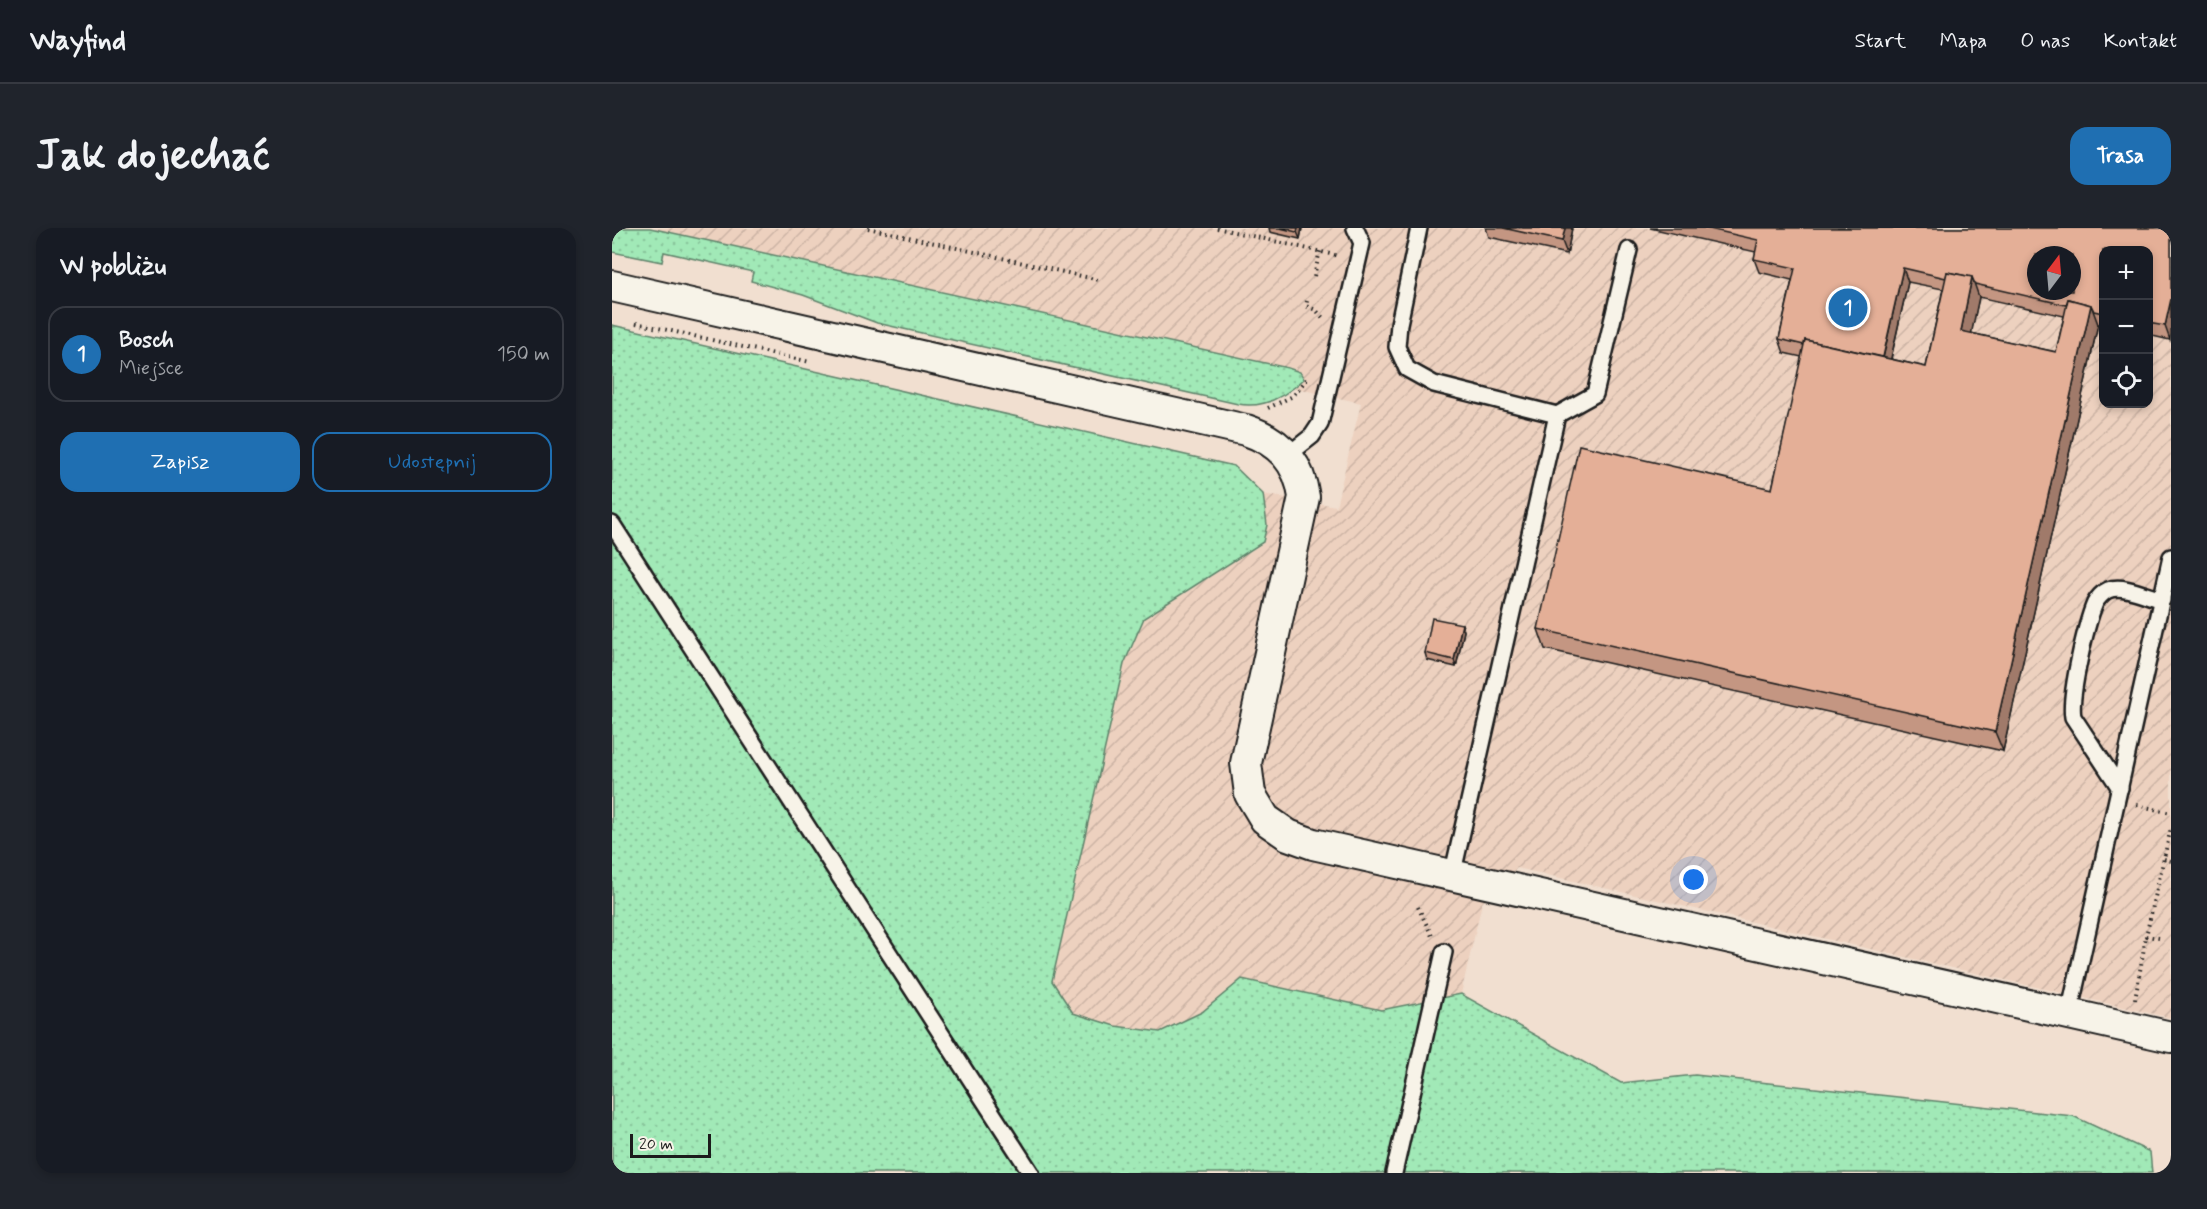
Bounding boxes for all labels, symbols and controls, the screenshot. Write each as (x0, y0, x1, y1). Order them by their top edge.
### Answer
text: Wayfind (30, 23, 126, 60)
text: Start (1854, 27, 1906, 55)
text: Mapa (1939, 27, 1987, 55)
text: O nas (2020, 27, 2070, 55)
text: Kontakt (2103, 27, 2177, 55)
button: Trasa (2070, 127, 2171, 185)
text: Jak dojechać (36, 129, 270, 184)
north arrow (2027, 246, 2081, 300)
map controls (2099, 246, 2153, 408)
button: + (2099, 246, 2153, 300)
text: W pobliżu (60, 250, 166, 284)
pin: 1 (1828, 286, 1868, 331)
button: − (2099, 300, 2153, 354)
text: Bosch (119, 327, 174, 355)
text: 1 (77, 341, 86, 368)
text: 150 m (497, 341, 550, 368)
button: locate (2099, 354, 2153, 408)
text: Miejsce (119, 355, 183, 382)
button: Zapisz (60, 432, 300, 492)
button: Udostępnij (312, 432, 552, 492)
your location (1679, 865, 1708, 894)
scale bar (630, 1131, 711, 1158)
text: 20 m (639, 1134, 673, 1155)

